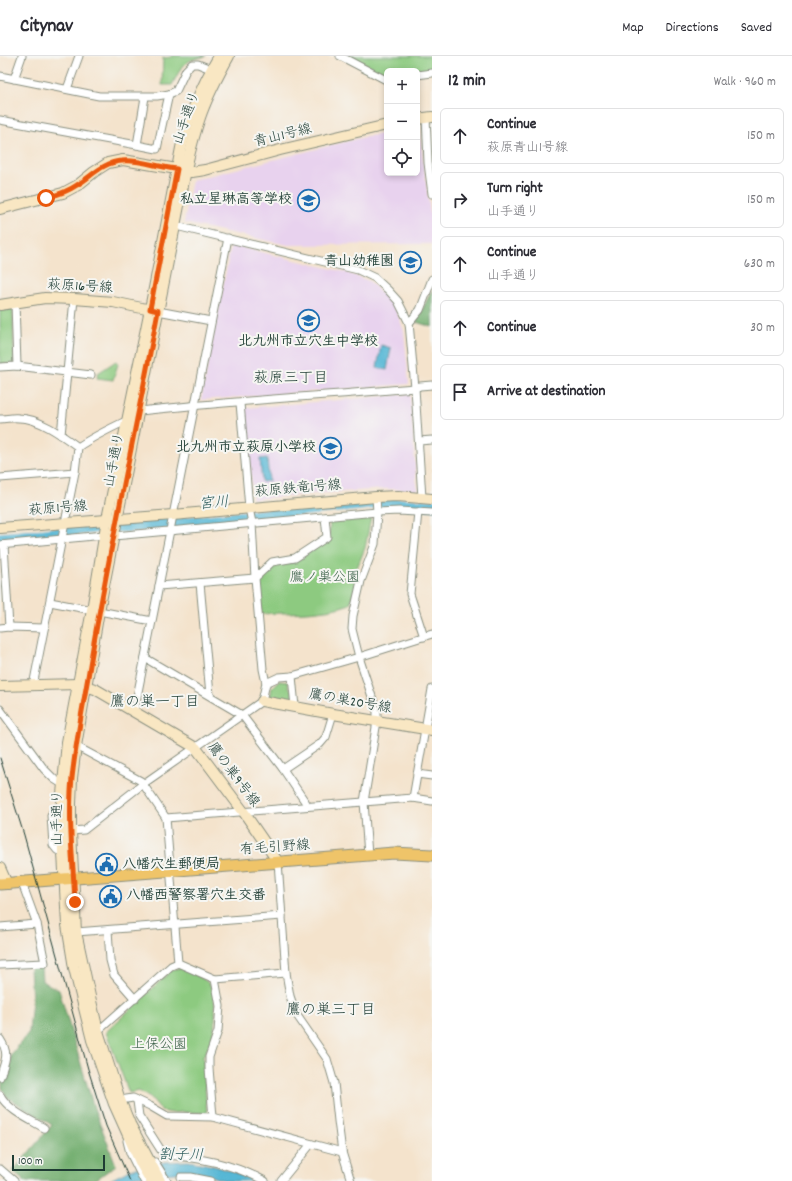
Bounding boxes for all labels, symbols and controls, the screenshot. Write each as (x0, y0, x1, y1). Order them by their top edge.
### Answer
text: Citynav (20, 14, 73, 41)
text: Map (622, 18, 644, 38)
text: Directions (666, 18, 719, 38)
text: Saved (741, 18, 772, 38)
map controls (384, 68, 420, 176)
button: + (384, 68, 420, 104)
text: 12 min (448, 70, 486, 94)
text: Walk · 960 m (714, 73, 776, 92)
street label: 山手通り (168, 88, 206, 148)
button: − (384, 104, 420, 140)
text: Continue (487, 114, 536, 136)
street label: 青山1号線 (252, 119, 314, 153)
icon: ahead (449, 125, 471, 147)
text: 150 m (747, 127, 775, 146)
text: 萩原青山1号線 (487, 139, 568, 158)
button: locate (384, 140, 420, 176)
text: Turn right (487, 178, 543, 200)
school or university icon: 私立星琳高等学校 (295, 187, 321, 213)
route start (37, 189, 55, 207)
icon: right (449, 189, 471, 211)
place label: 私立星琳高等学校 (180, 190, 292, 210)
text: 150 m (747, 191, 775, 210)
text: 山手通り (487, 203, 539, 222)
text: Continue (487, 242, 536, 264)
school or university icon: 青山幼稚園 (397, 249, 423, 275)
place label: 青山幼稚園 (324, 252, 394, 272)
icon: ahead (449, 253, 471, 275)
text: 630 m (744, 255, 775, 274)
text: 山手通り (487, 267, 539, 286)
street label: 萩原16号線 (47, 275, 113, 299)
school or university icon: 北九州市立穴生中学校 (295, 307, 321, 333)
icon: ahead (449, 317, 471, 339)
text: Continue (487, 317, 536, 339)
text: 30 m (750, 319, 775, 338)
place label: 北九州市立穴生中学校 (238, 332, 378, 352)
district label: 萩原三丁目 (253, 368, 329, 390)
icon: arrive (449, 381, 471, 403)
text: Arrive at destination (487, 381, 605, 403)
street label: 山手通り (100, 431, 130, 489)
school or university icon: 北九州市立萩原小学校 (318, 435, 344, 461)
place label: 北九州市立萩原小学校 (176, 438, 316, 458)
street label: 萩原鉄竜1号線 (254, 475, 342, 503)
water label: 宮川 (198, 492, 230, 516)
street label: 萩原1号線 (28, 496, 88, 522)
park label: 鷹ノ巣公園 (290, 568, 360, 588)
street label: 鷹の巣20号線 (307, 685, 393, 719)
district label: 鷹の巣一丁目 (110, 692, 200, 714)
street label: 鷹の巣9号線 (202, 738, 264, 812)
street label: 山手通り (48, 790, 68, 846)
street label: 有毛引野線 (239, 836, 311, 860)
public building icon: 八幡穴生郵便局 (93, 852, 119, 878)
place label: 八幡穴生郵便局 (122, 855, 220, 875)
public building icon: 八幡西警察署穴生交番 (97, 883, 123, 909)
place label: 八幡西警察署穴生交番 (126, 886, 266, 906)
route end (66, 893, 84, 911)
district label: 鷹の巣三丁目 (286, 1000, 376, 1022)
park label: 上保公園 (131, 1035, 187, 1055)
water label: 割子川 (158, 1145, 204, 1167)
scale bar (12, 1153, 105, 1172)
text: 100 m (18, 1154, 42, 1170)

